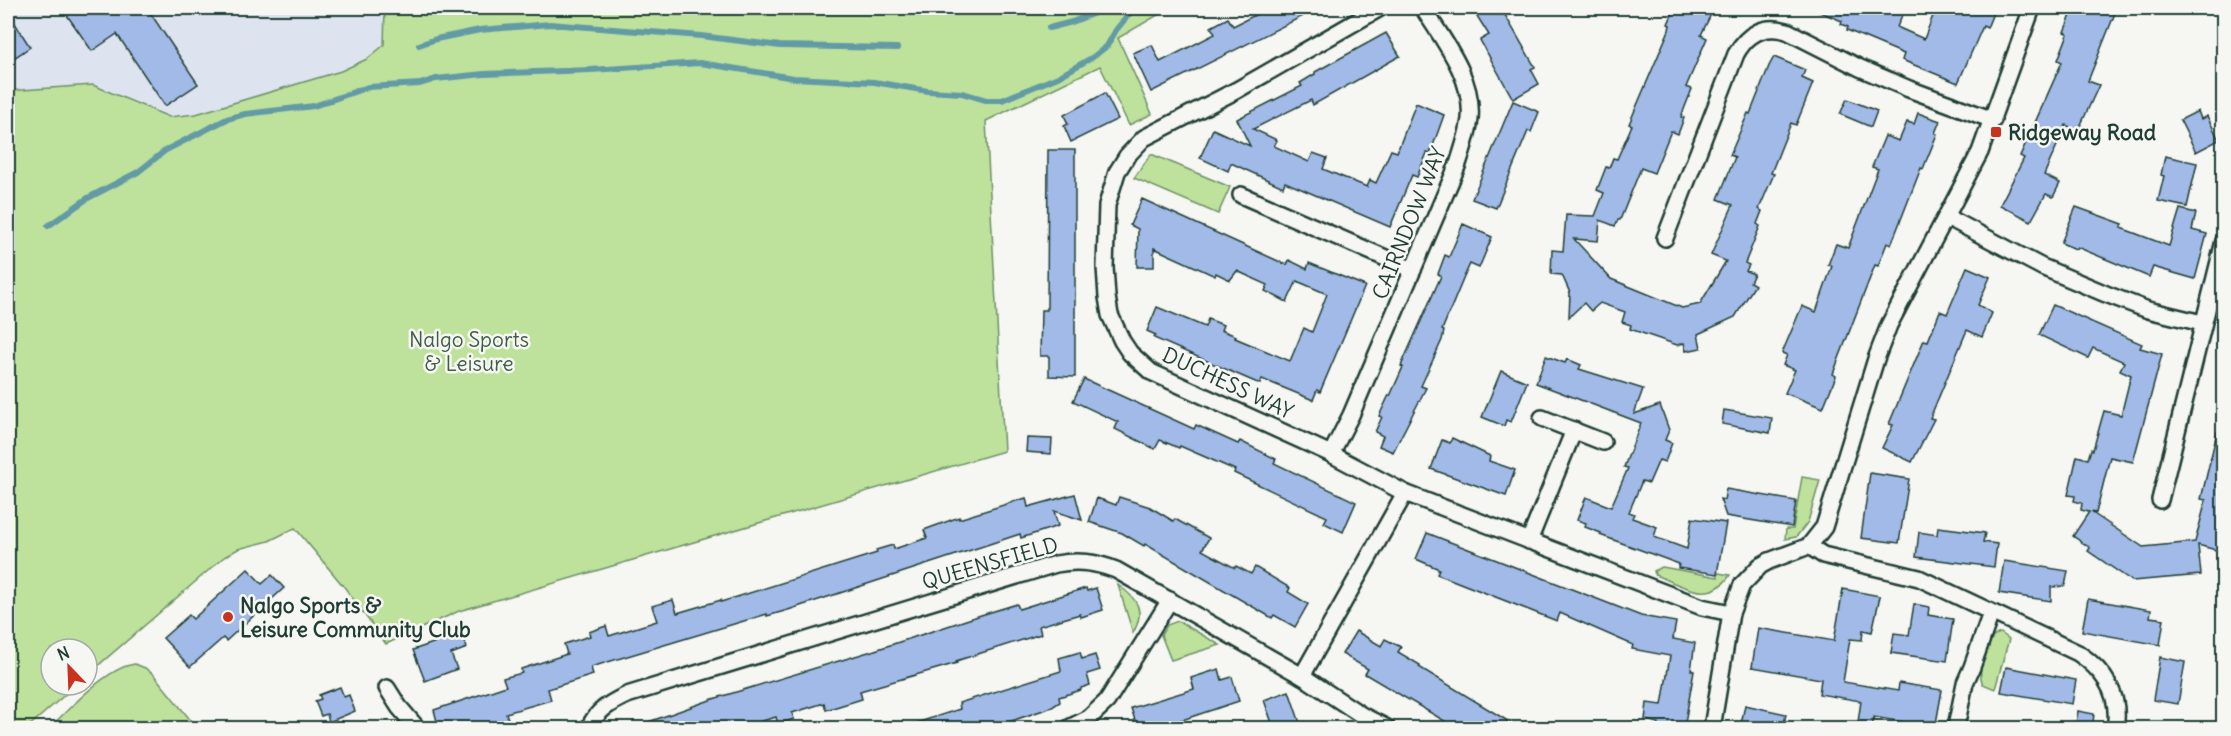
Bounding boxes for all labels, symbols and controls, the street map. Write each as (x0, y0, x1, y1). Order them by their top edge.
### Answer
place label: Ridgeway Road (2008, 119, 2157, 146)
marker: Ridgeway Road (1989, 125, 2003, 139)
street label: CAIRNDOW WAY (1366, 142, 1452, 303)
park label: Nalgo Sports & Leisure (409, 326, 529, 377)
street label: DUCHESS WAY (1158, 341, 1298, 425)
street label: QUEENSFIELD (919, 531, 1061, 595)
place label: Nalgo Sports & Leisure Community Club (240, 592, 471, 643)
marker: Nalgo Sports & Leisure Community Club (221, 610, 235, 624)
north arrow (39, 637, 99, 697)
text: N (54, 642, 72, 665)

